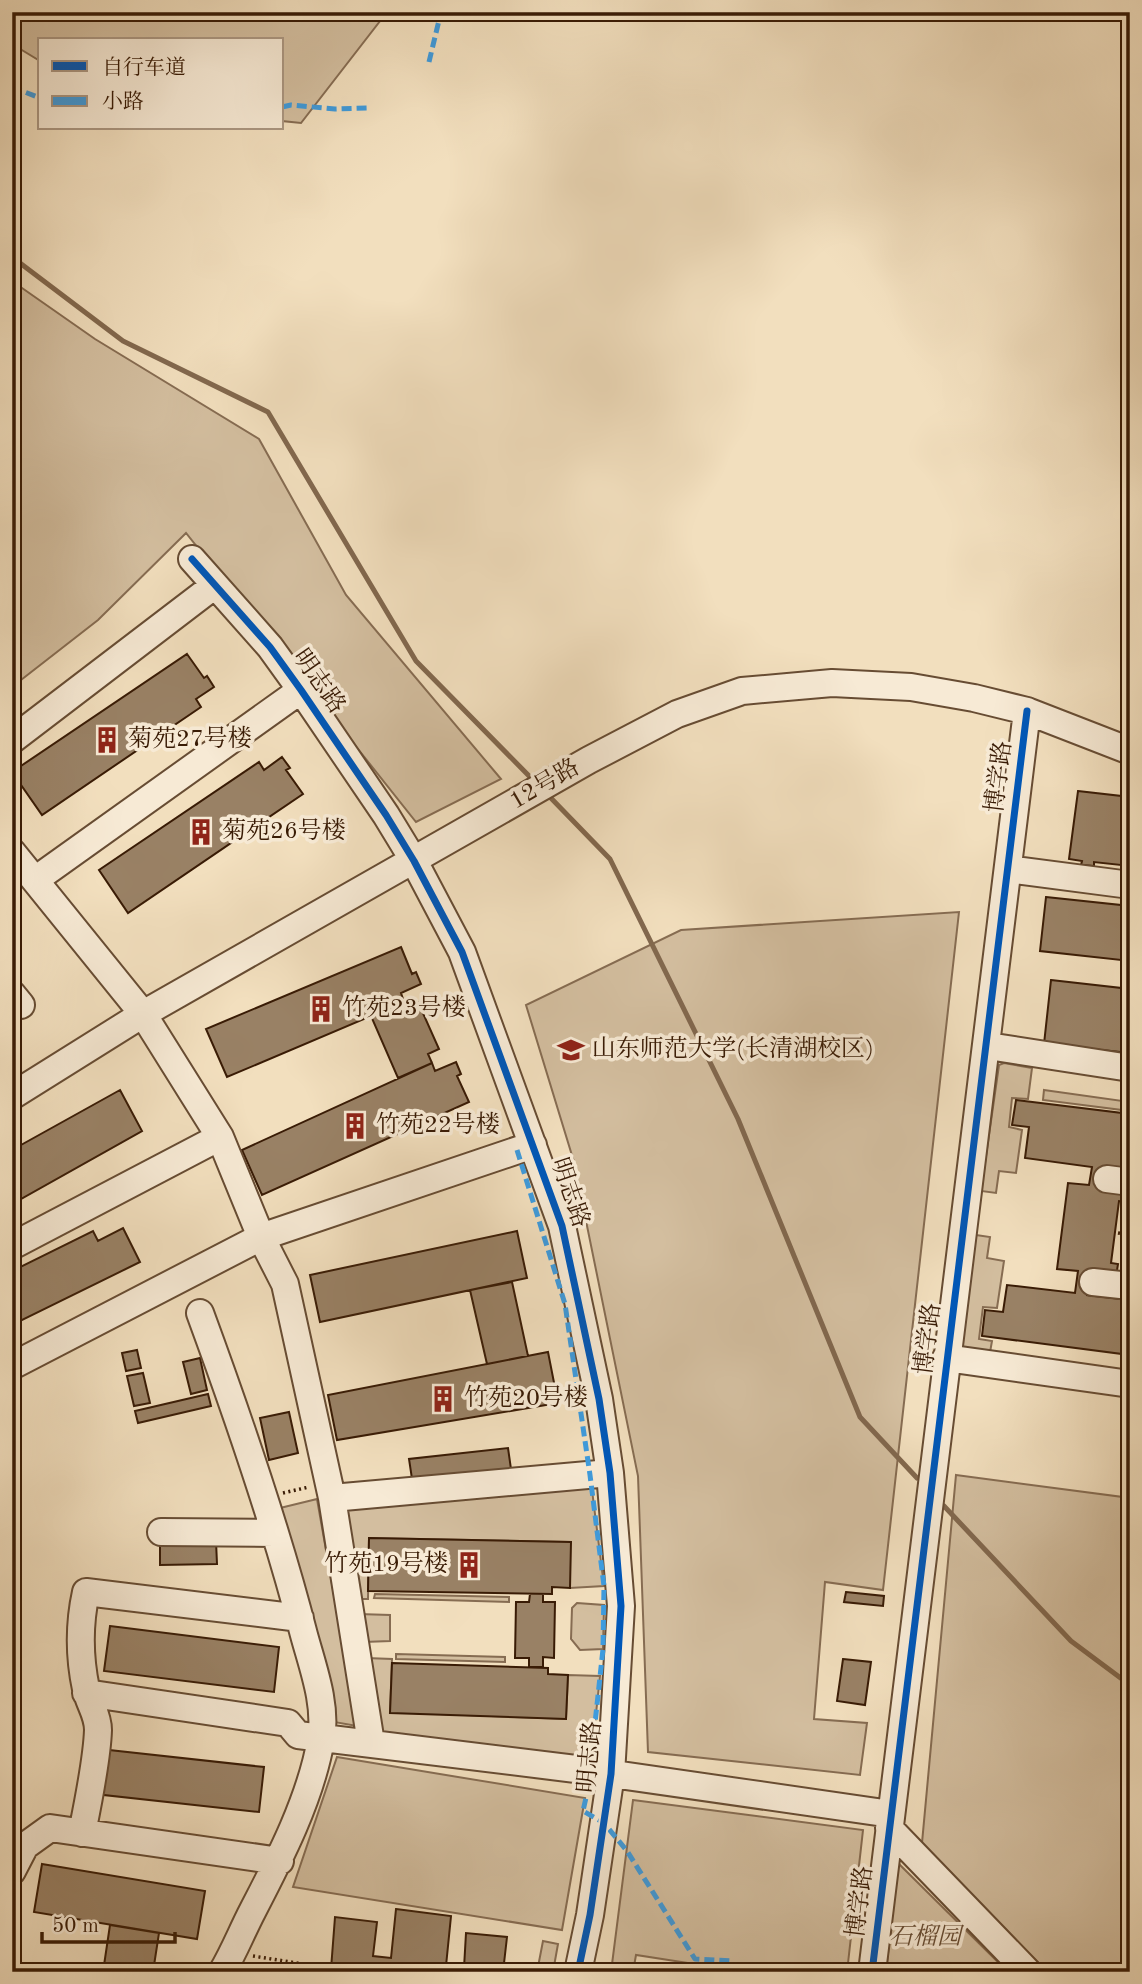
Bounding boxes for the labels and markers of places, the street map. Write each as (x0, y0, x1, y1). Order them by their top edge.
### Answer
building icon: 菊苑27号楼 (92, 725, 122, 755)
place label: 菊苑27号楼 (128, 725, 252, 752)
building icon: 菊苑26号楼 (186, 817, 216, 847)
place label: 菊苑26号楼 (222, 817, 346, 844)
building icon: 竹苑23号楼 (306, 994, 336, 1024)
place label: 竹苑23号楼 (342, 994, 466, 1021)
school or university icon: 山东师范大学(长清湖校区) (556, 1035, 586, 1065)
place label: 山东师范大学(长清湖校区) (592, 1035, 874, 1062)
building icon: 竹苑22号楼 (340, 1111, 370, 1141)
place label: 竹苑22号楼 (376, 1111, 500, 1138)
building icon: 竹苑20号楼 (428, 1384, 458, 1414)
place label: 竹苑20号楼 (464, 1384, 588, 1411)
place label: 竹苑19号楼 (324, 1550, 448, 1577)
building icon: 竹苑19号楼 (454, 1550, 484, 1580)

